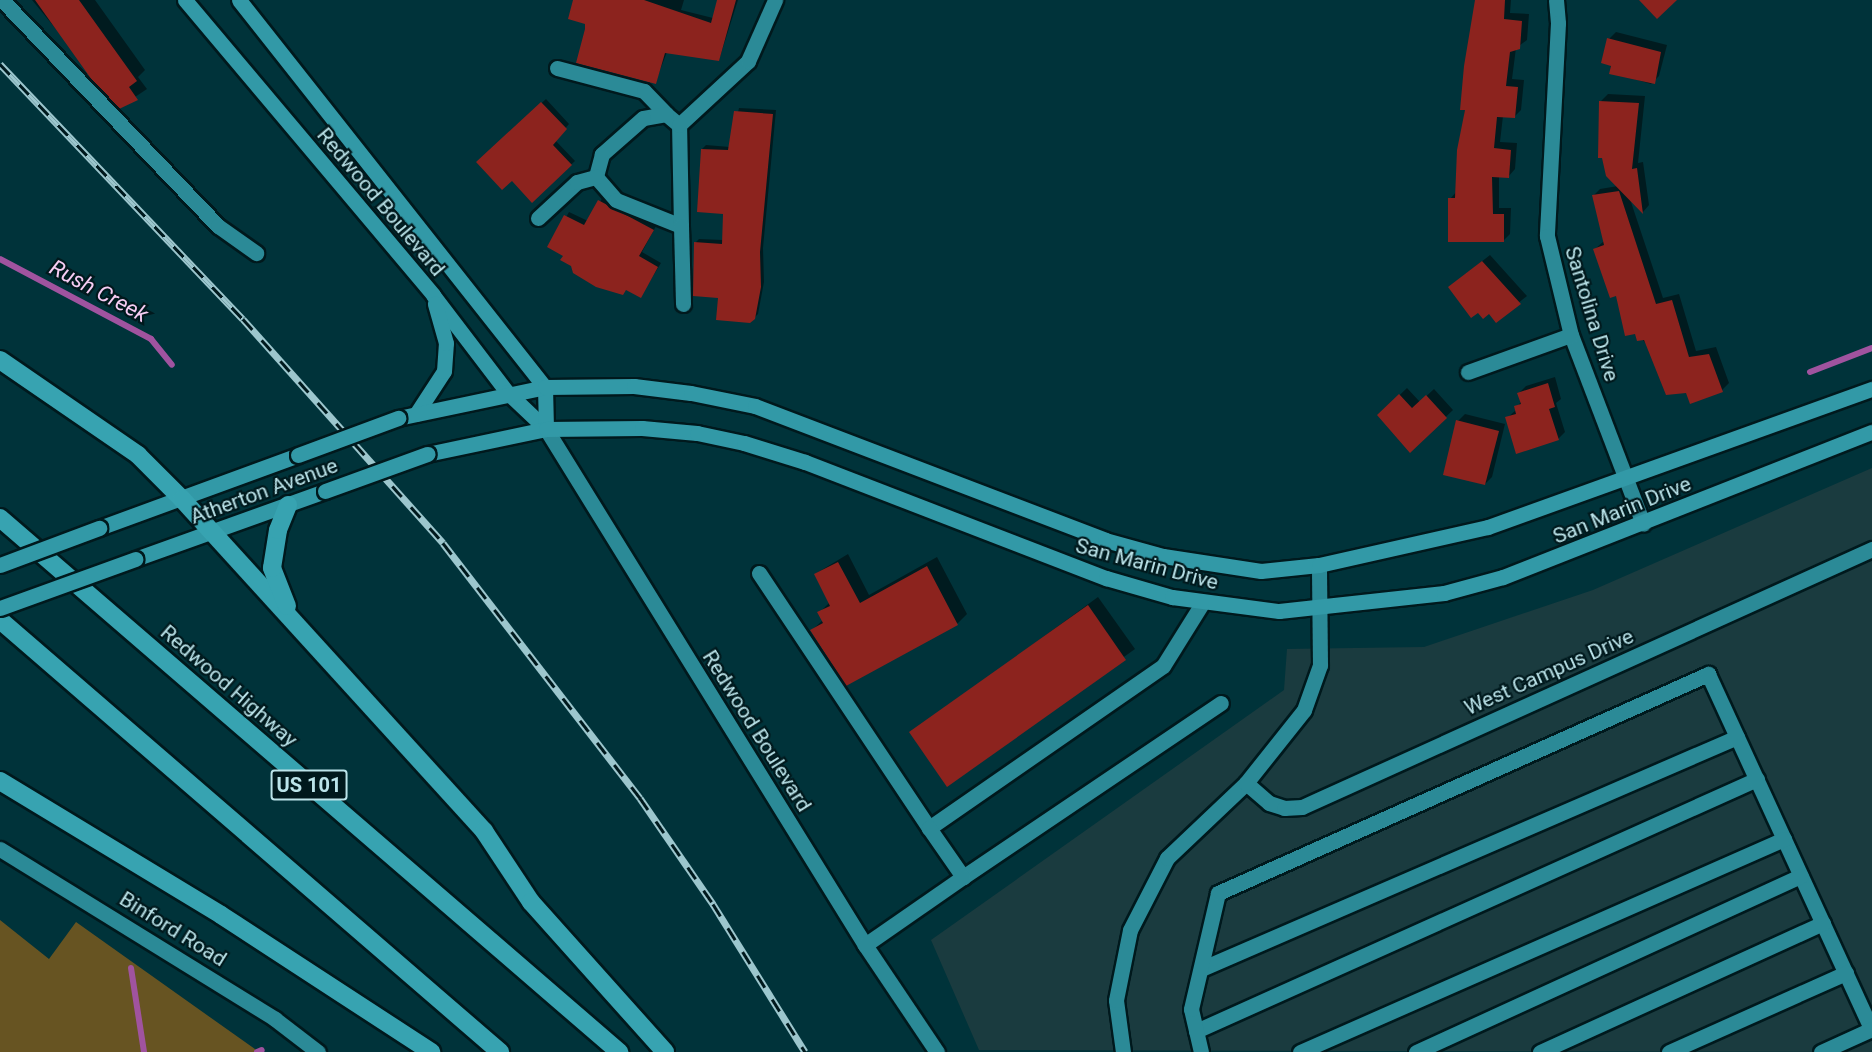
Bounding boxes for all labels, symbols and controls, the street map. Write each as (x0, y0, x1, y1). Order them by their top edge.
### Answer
street label: Redwood Boulevard (312, 123, 450, 281)
street label: Santolina Drive (1560, 243, 1624, 385)
water label: Rush Creek (45, 254, 153, 328)
street label: Atherton Avenue (187, 453, 341, 529)
street label: San Marin Drive (1549, 471, 1695, 549)
street label: San Marin Drive (1073, 533, 1221, 595)
street label: Redwood Highway (155, 620, 303, 752)
street label: West Campus Drive (1461, 623, 1637, 721)
street label: Redwood Boulevard (697, 646, 817, 816)
road number: US 101 (270, 768, 348, 802)
street label: Binford Road (115, 886, 231, 972)

